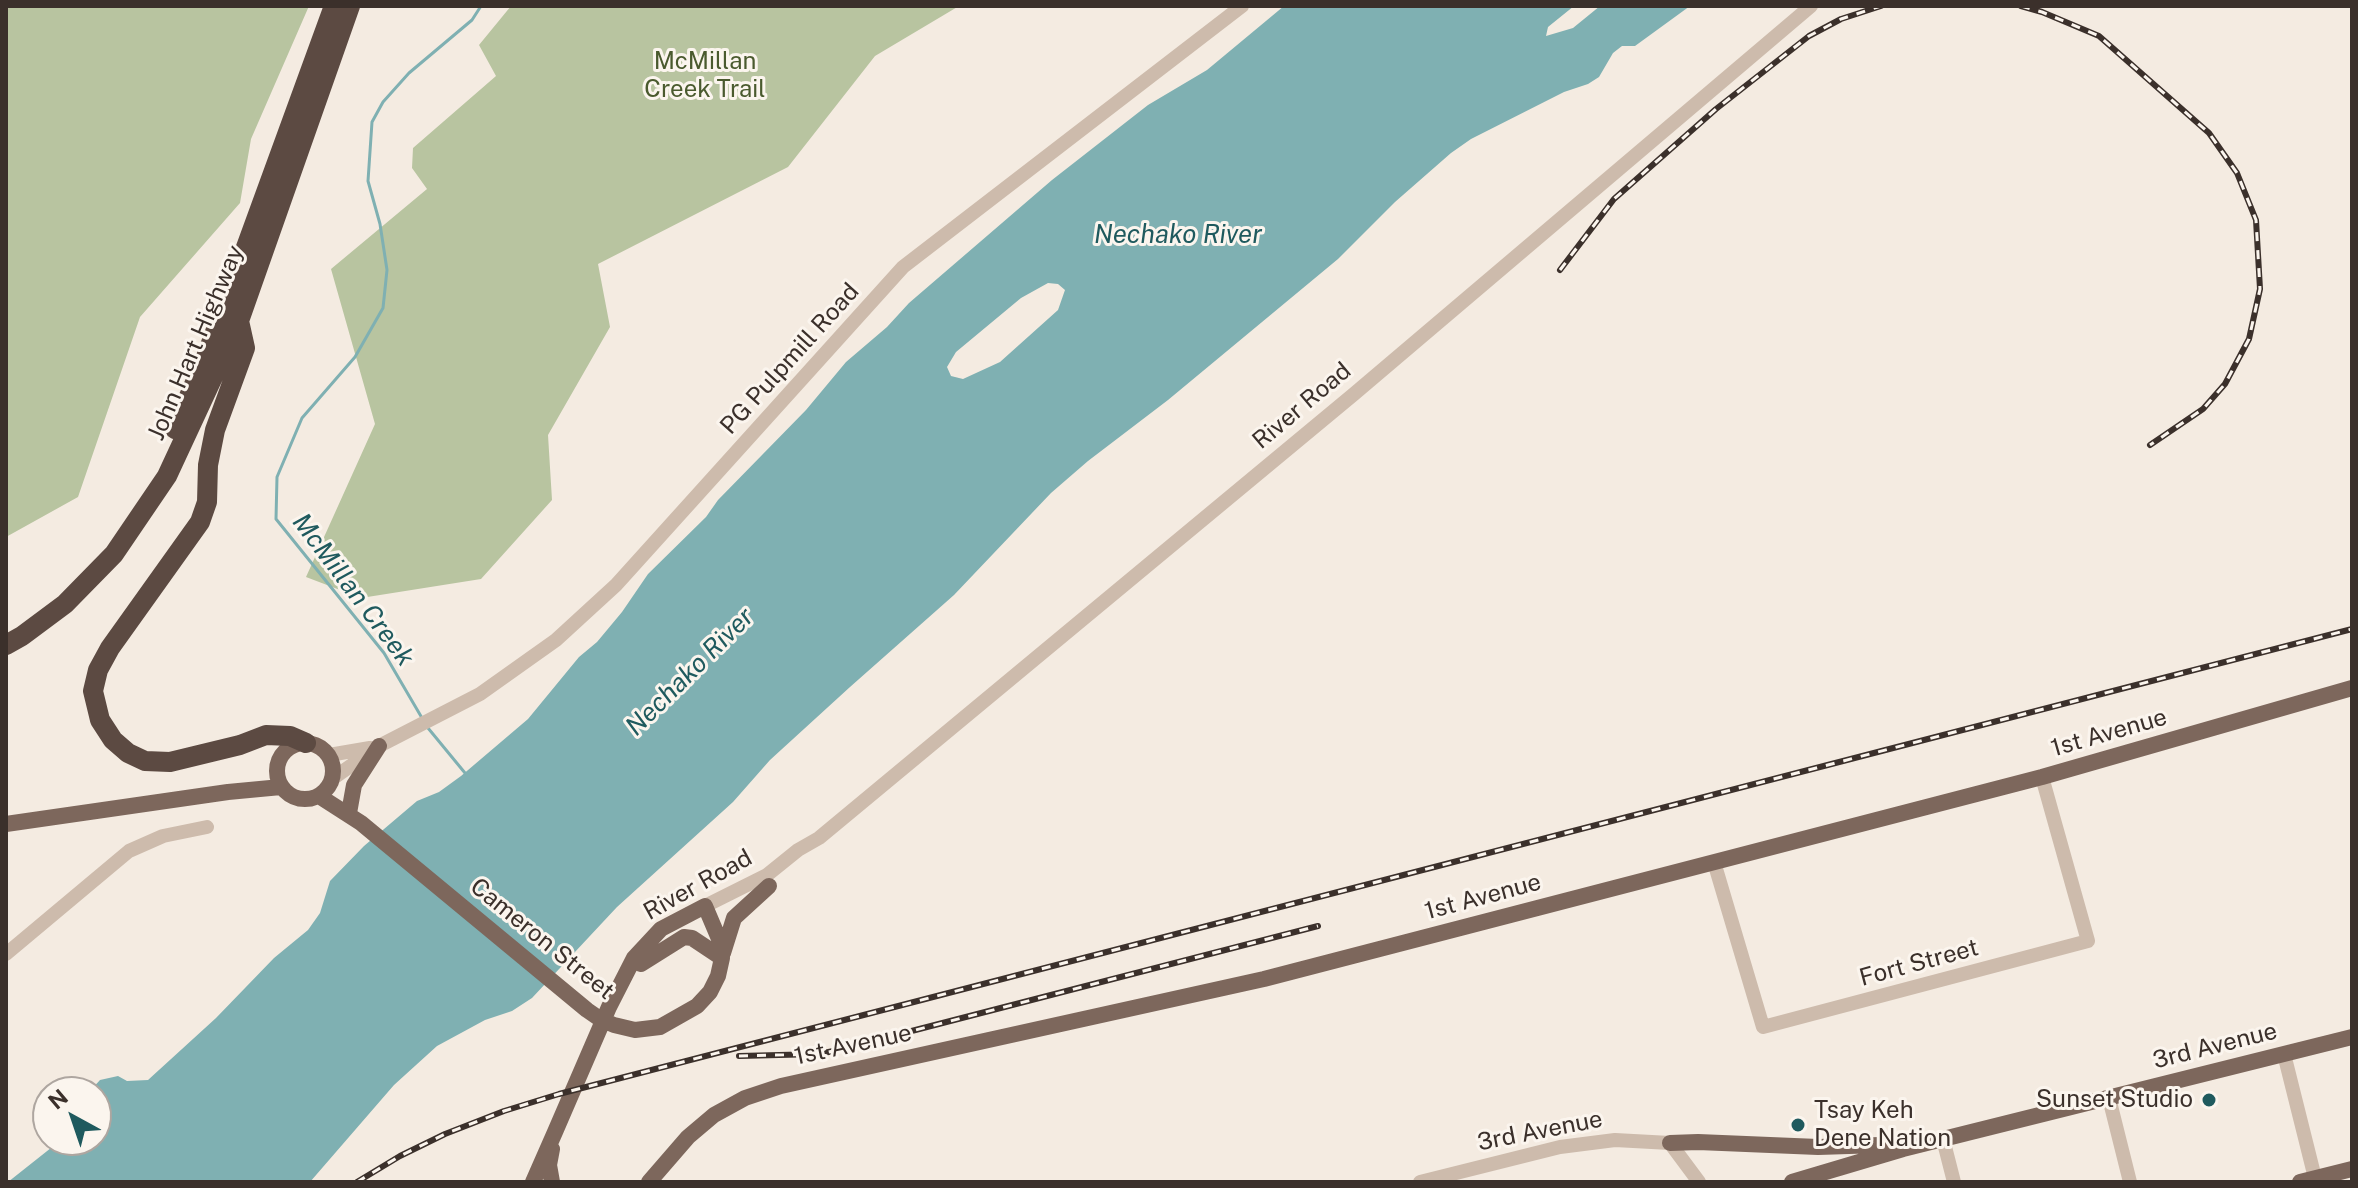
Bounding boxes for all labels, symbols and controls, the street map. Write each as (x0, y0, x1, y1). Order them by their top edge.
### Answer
park label: McMillan Creek Trail (644, 48, 766, 104)
water label: Nechako River (1094, 219, 1262, 251)
street label: John Hart Highway (142, 241, 250, 445)
street label: PG Pulpmill Road (715, 278, 865, 440)
street label: River Road (1247, 357, 1357, 455)
water label: McMillan Creek (285, 508, 421, 672)
water label: Nechako River (620, 602, 760, 742)
street label: 1st Avenue (2048, 703, 2170, 763)
street label: River Road (639, 843, 757, 927)
street label: 1st Avenue (1422, 868, 1544, 926)
street label: Cameron Street (464, 872, 620, 1006)
street label: Fort Street (1856, 933, 1982, 993)
street label: 3rd Avenue (2150, 1017, 2280, 1075)
street label: 1st Avenue (792, 1019, 914, 1071)
north arrow (32, 1076, 112, 1156)
text: N (43, 1084, 73, 1115)
place label: Sunset Studio (2036, 1086, 2193, 1114)
marker: Sunset Studio (2200, 1091, 2218, 1109)
place label: Tsay Keh Dene Nation (1814, 1097, 1951, 1153)
street label: 3rd Avenue (1475, 1105, 1605, 1157)
marker: Tsay Keh Dene Nation (1789, 1116, 1807, 1134)

